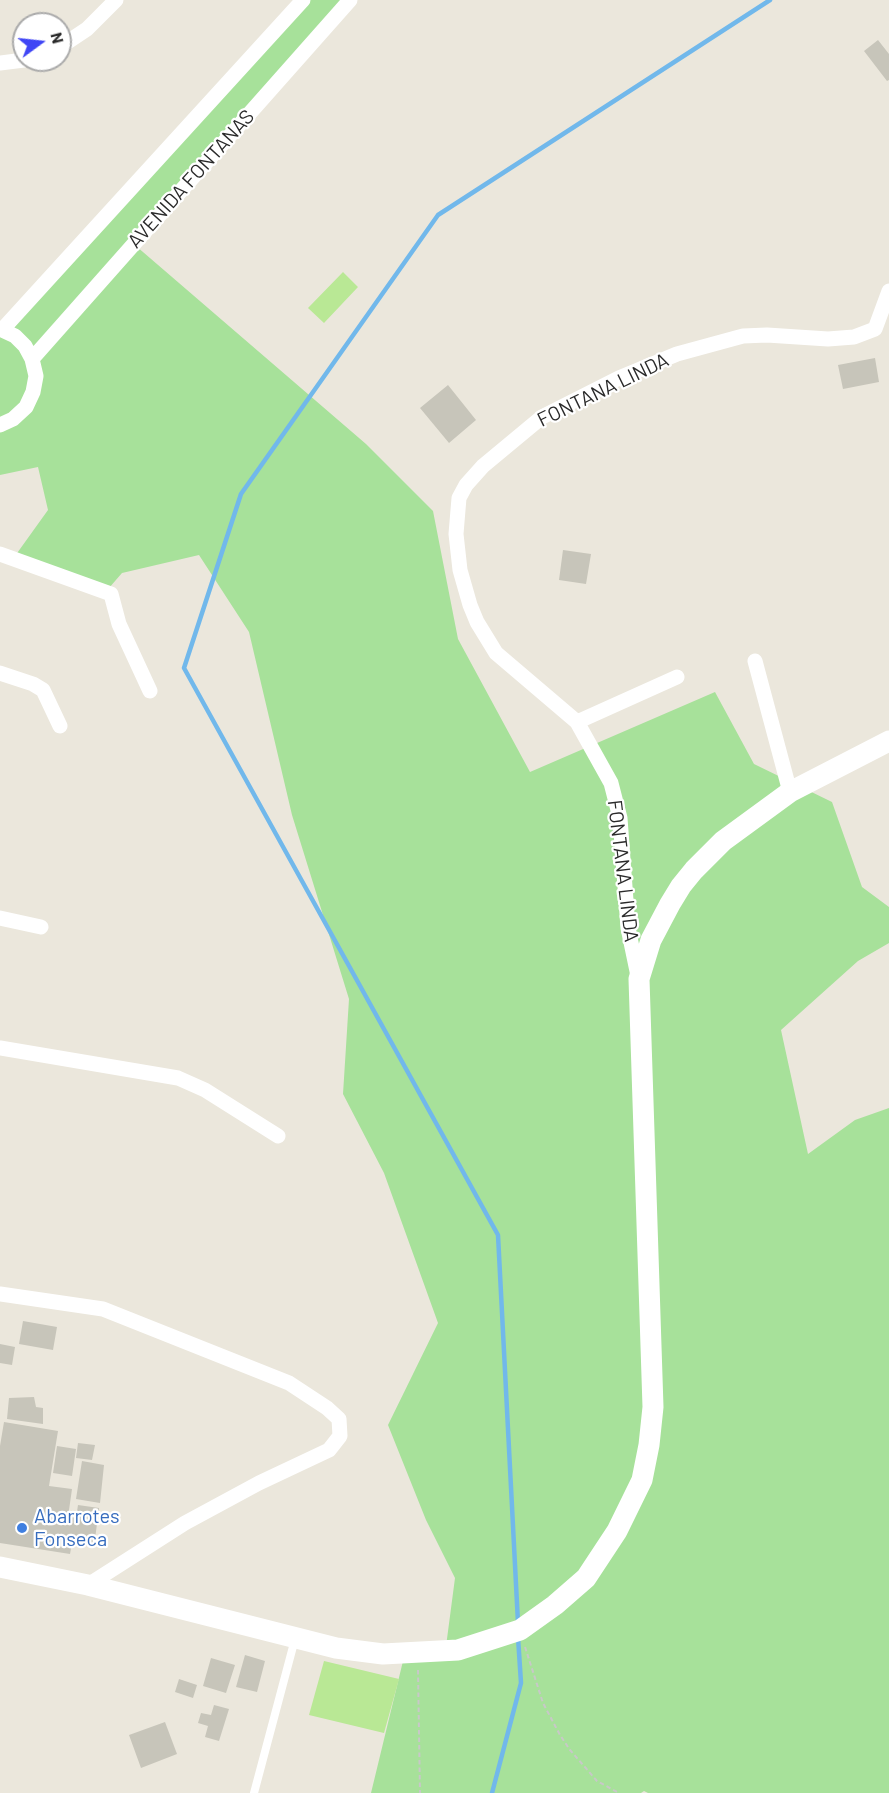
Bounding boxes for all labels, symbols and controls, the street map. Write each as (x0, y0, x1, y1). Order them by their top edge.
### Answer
north arrow (12, 12, 72, 72)
text: N (47, 30, 68, 45)
street label: AVENIDA FONTANAS (123, 105, 259, 253)
street label: FONTANA LINDA (533, 348, 673, 432)
street label: FONTANA LINDA (602, 799, 644, 943)
place label: Abarrotes Fonseca (34, 1504, 120, 1551)
marker: Abarrotes Fonseca (15, 1521, 29, 1535)

